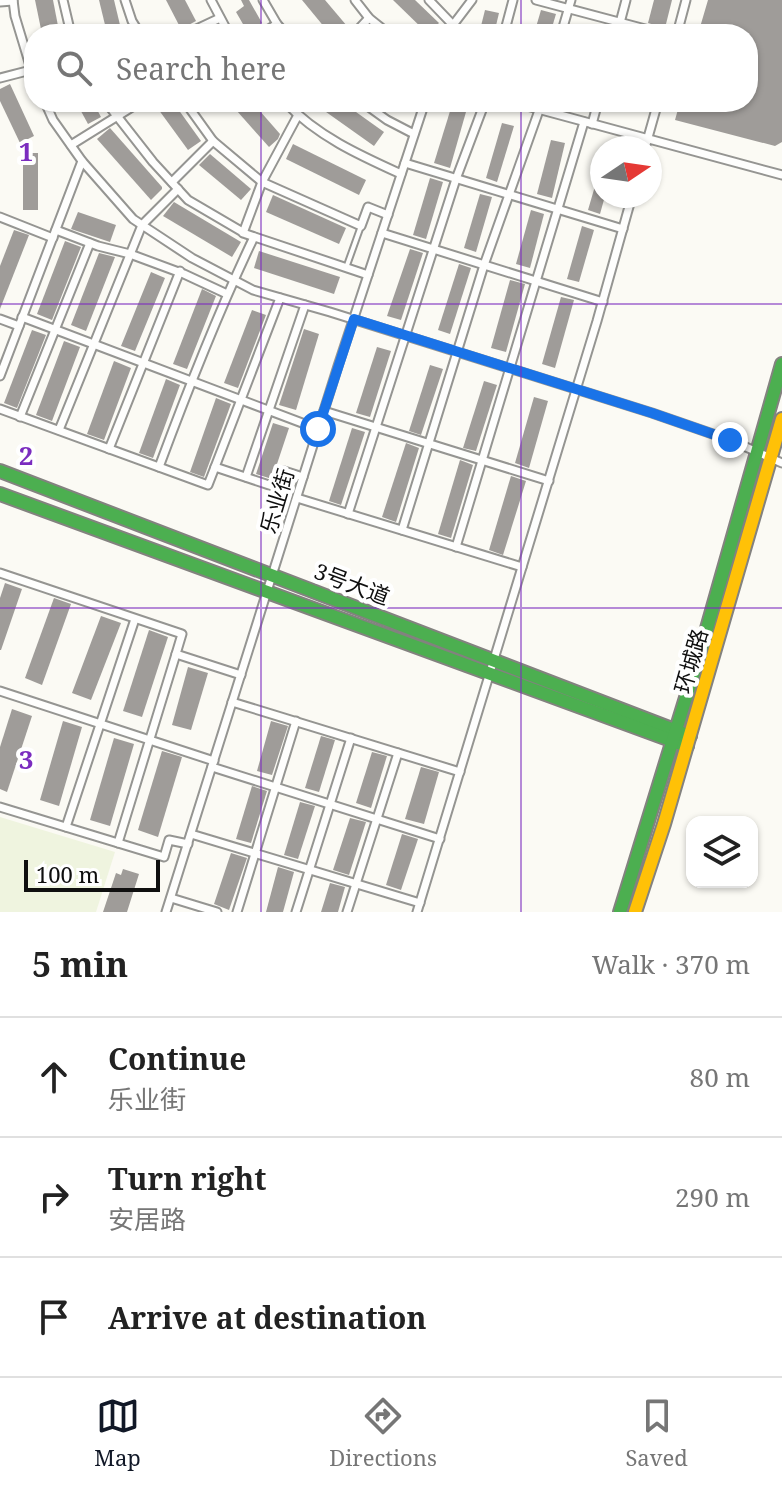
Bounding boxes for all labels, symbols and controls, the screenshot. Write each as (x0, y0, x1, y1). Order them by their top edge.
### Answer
search box (24, 24, 758, 112)
icon: search (52, 46, 96, 90)
text: Search here (116, 48, 286, 89)
text: 1 (19, 133, 33, 169)
north arrow (590, 136, 662, 208)
route start (300, 411, 336, 447)
route end (712, 422, 748, 458)
text: 2 (19, 437, 33, 473)
street label: 乐业街 (252, 465, 300, 537)
street label: 3号大道 (310, 555, 394, 611)
street label: 环城路 (667, 625, 714, 697)
text: 3 (19, 741, 33, 777)
map controls (686, 816, 758, 888)
button: layers (686, 816, 758, 888)
scale bar (24, 856, 160, 892)
text: 100 m (36, 859, 99, 889)
text: 5 min (32, 941, 128, 987)
text: Walk · 370 m (592, 946, 750, 982)
text: Continue (108, 1038, 246, 1079)
icon: ahead (32, 1055, 76, 1099)
text: 80 m (690, 1059, 750, 1095)
text: 乐业街 (108, 1081, 186, 1117)
text: Turn right (108, 1158, 266, 1199)
icon: right (32, 1175, 76, 1219)
text: 290 m (675, 1179, 750, 1215)
text: 安居路 (108, 1201, 186, 1237)
icon: arrive (32, 1295, 76, 1339)
text: Arrive at destination (108, 1297, 427, 1338)
tab: Map (94, 1394, 141, 1472)
tab: Directions (329, 1394, 437, 1472)
tab: Saved (625, 1394, 688, 1472)

